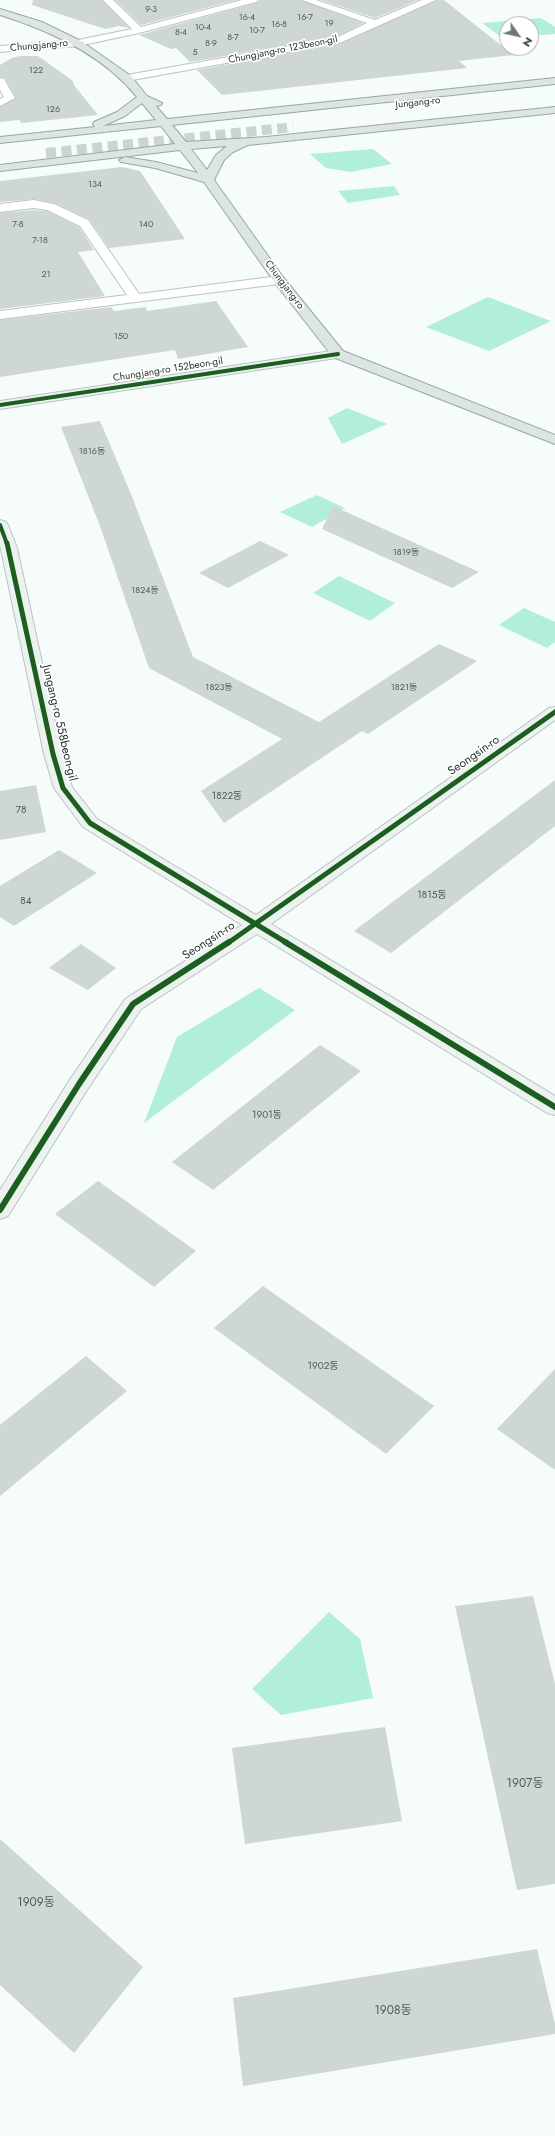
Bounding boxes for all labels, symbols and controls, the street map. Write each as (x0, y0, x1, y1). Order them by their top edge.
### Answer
house number: 9-3 (145, 5, 157, 15)
house number: 16-4 (239, 13, 255, 23)
house number: 16-7 (297, 13, 313, 23)
north arrow (499, 16, 539, 56)
house number: 19 (324, 19, 334, 29)
house number: 16-8 (271, 20, 287, 30)
house number: 10-4 (195, 23, 211, 33)
house number: 10-7 (249, 26, 265, 36)
house number: 8-4 (175, 28, 187, 38)
house number: 8-7 (227, 33, 239, 43)
street label: Chungjang-ro 123beon-gil (227, 34, 339, 66)
text: N (519, 34, 537, 50)
street label: Chungjang-ro (10, 37, 68, 55)
house number: 8-9 (205, 39, 217, 49)
house number: 5 (192, 48, 198, 58)
house number: 122 (29, 66, 43, 76)
street label: Jungang-ro (395, 95, 441, 111)
house number: 126 (46, 105, 60, 115)
house number: 134 (88, 180, 102, 190)
house number: 7-8 (12, 220, 24, 230)
house number: 140 (139, 220, 153, 230)
house number: 7-18 (32, 236, 48, 246)
street label: Chungjang-ro (262, 258, 306, 312)
house number: 21 (41, 270, 51, 280)
house number: 150 (114, 332, 128, 342)
street label: Chungjang-ro 152beon-gil (112, 355, 224, 385)
house number: 1816동 (79, 447, 105, 457)
house number: 1819동 (393, 548, 419, 558)
house number: 1824동 (131, 586, 159, 596)
street label: Jungang-ro 558beon-gil (39, 663, 79, 783)
house number: 1823동 (205, 683, 233, 693)
house number: 1821동 (391, 683, 417, 693)
street label: Seongsin-ro (445, 733, 503, 779)
house number: 1822동 (212, 791, 242, 803)
house number: 78 (16, 805, 26, 817)
house number: 1815동 (417, 890, 447, 902)
house number: 84 (20, 896, 32, 908)
street label: Seongsin-ro (180, 919, 238, 963)
house number: 1901동 (252, 1110, 282, 1122)
house number: 1902동 (307, 1361, 339, 1373)
house number: 1907동 (507, 1777, 543, 1791)
house number: 1909동 (17, 1896, 55, 1910)
house number: 1908동 (374, 2004, 412, 2018)

